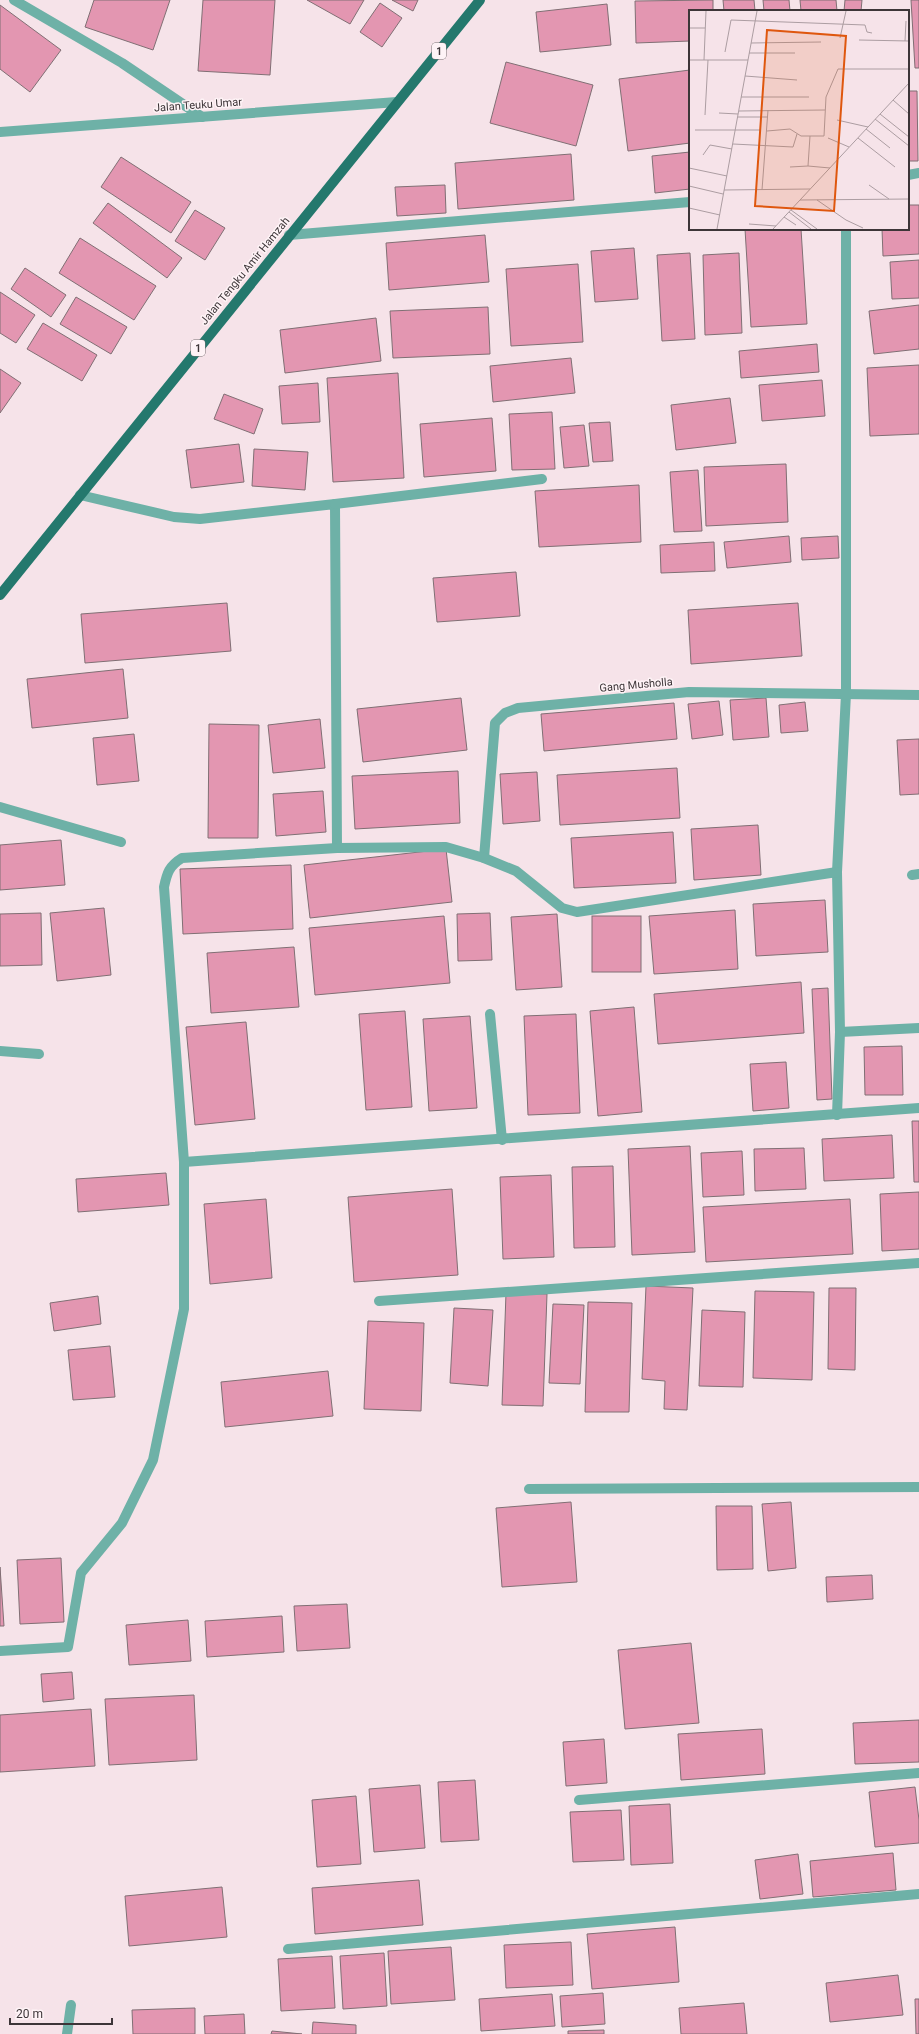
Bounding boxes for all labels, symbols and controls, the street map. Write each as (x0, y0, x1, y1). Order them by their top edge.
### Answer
inset map (689, 10, 909, 230)
road number: 1 (432, 43, 446, 59)
street label: Jalan Teuku Umar (154, 95, 243, 115)
street label: Jalan Tengku Amir Hamzah (198, 215, 292, 327)
road number: 1 (191, 340, 205, 356)
street label: Gang Musholla (599, 675, 673, 695)
scale bar (10, 2000, 112, 2026)
text: 20 m (16, 2007, 43, 2021)

